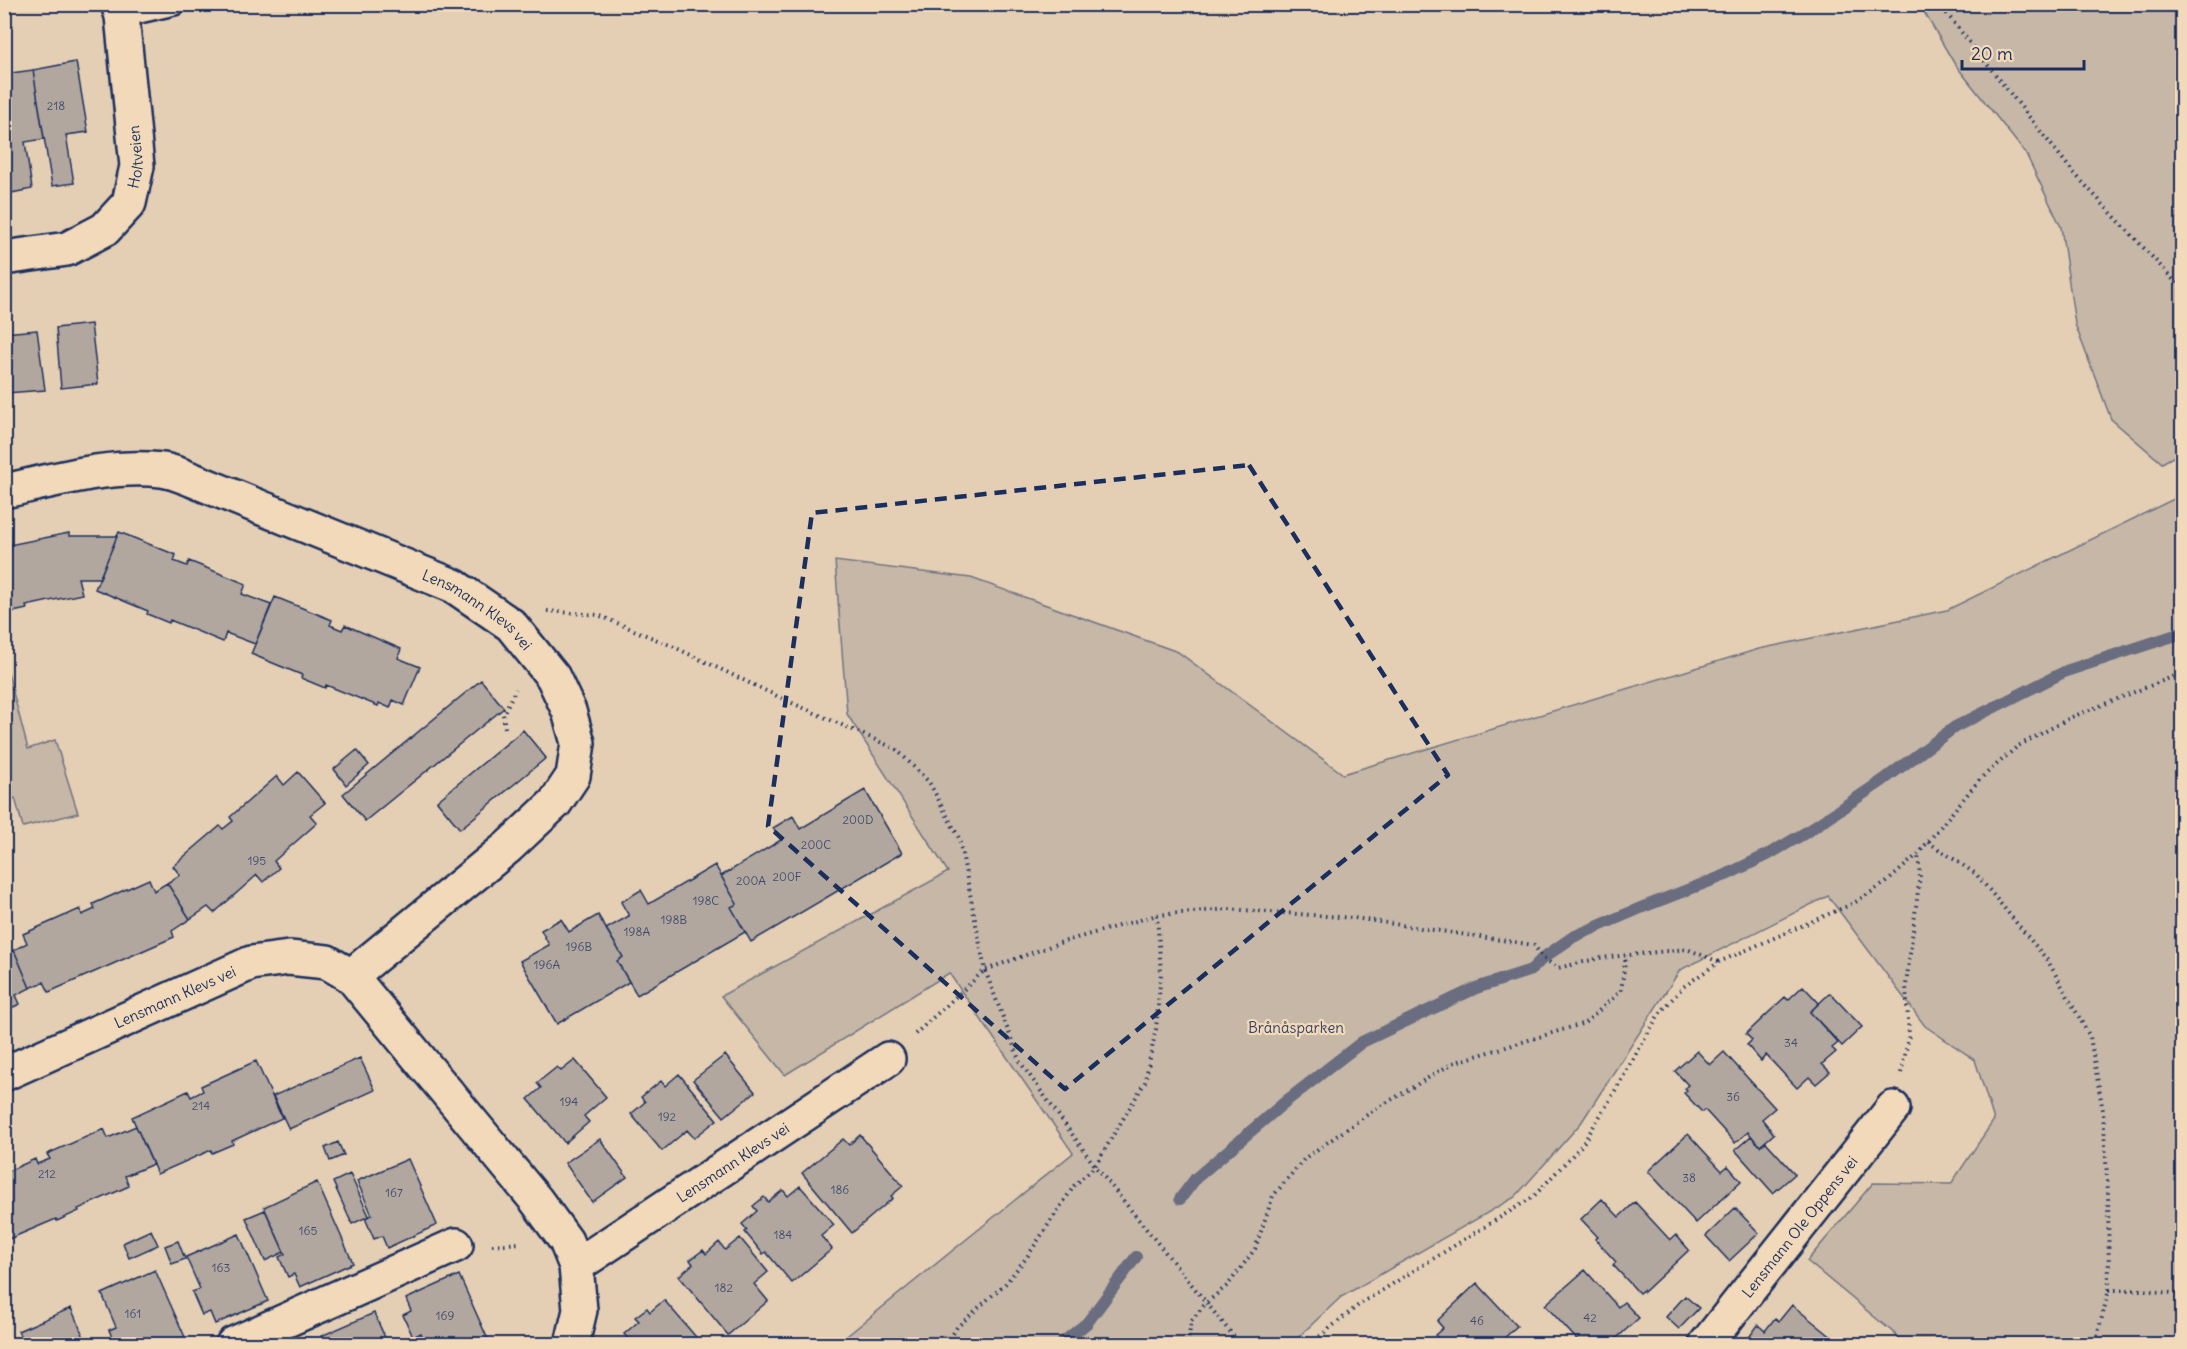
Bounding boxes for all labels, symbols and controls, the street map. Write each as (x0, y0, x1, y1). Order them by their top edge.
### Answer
scale bar (1962, 33, 2084, 71)
text: 20 m (1971, 42, 2013, 65)
house number: 218 (47, 98, 65, 113)
street label: Holtveien (123, 124, 146, 190)
street label: Lensmann Klevs vei (420, 565, 537, 654)
house number: 200D (843, 812, 873, 827)
house number: 200C (801, 837, 831, 852)
house number: 195 (248, 853, 266, 868)
house number: 200F (772, 869, 802, 884)
house number: 200A (736, 873, 766, 888)
house number: 198C (693, 893, 719, 908)
house number: 198B (661, 912, 687, 927)
house number: 198A (624, 924, 650, 939)
house number: 196B (566, 939, 592, 954)
house number: 196A (534, 957, 560, 972)
street label: Lensmann Klevs vei (111, 962, 239, 1032)
park label: Brånåsparken (1248, 1018, 1344, 1037)
house number: 34 (1784, 1035, 1798, 1050)
house number: 36 (1726, 1089, 1740, 1104)
house number: 194 (560, 1094, 578, 1109)
house number: 214 (192, 1098, 210, 1113)
house number: 192 (658, 1109, 677, 1124)
street label: Lensmann Klevs vei (673, 1118, 793, 1206)
street label: Lensmann Ole Oppens vei (1737, 1152, 1861, 1301)
house number: 212 (38, 1166, 56, 1181)
house number: 38 (1682, 1170, 1696, 1185)
house number: 186 (831, 1182, 849, 1197)
house number: 167 (385, 1185, 403, 1200)
house number: 165 (299, 1223, 317, 1238)
house number: 184 (774, 1227, 792, 1242)
house number: 163 (212, 1260, 230, 1275)
house number: 182 (715, 1280, 734, 1295)
house number: 161 (125, 1306, 141, 1321)
house number: 169 (436, 1308, 454, 1323)
house number: 42 (1583, 1310, 1597, 1325)
house number: 46 (1470, 1313, 1484, 1328)

